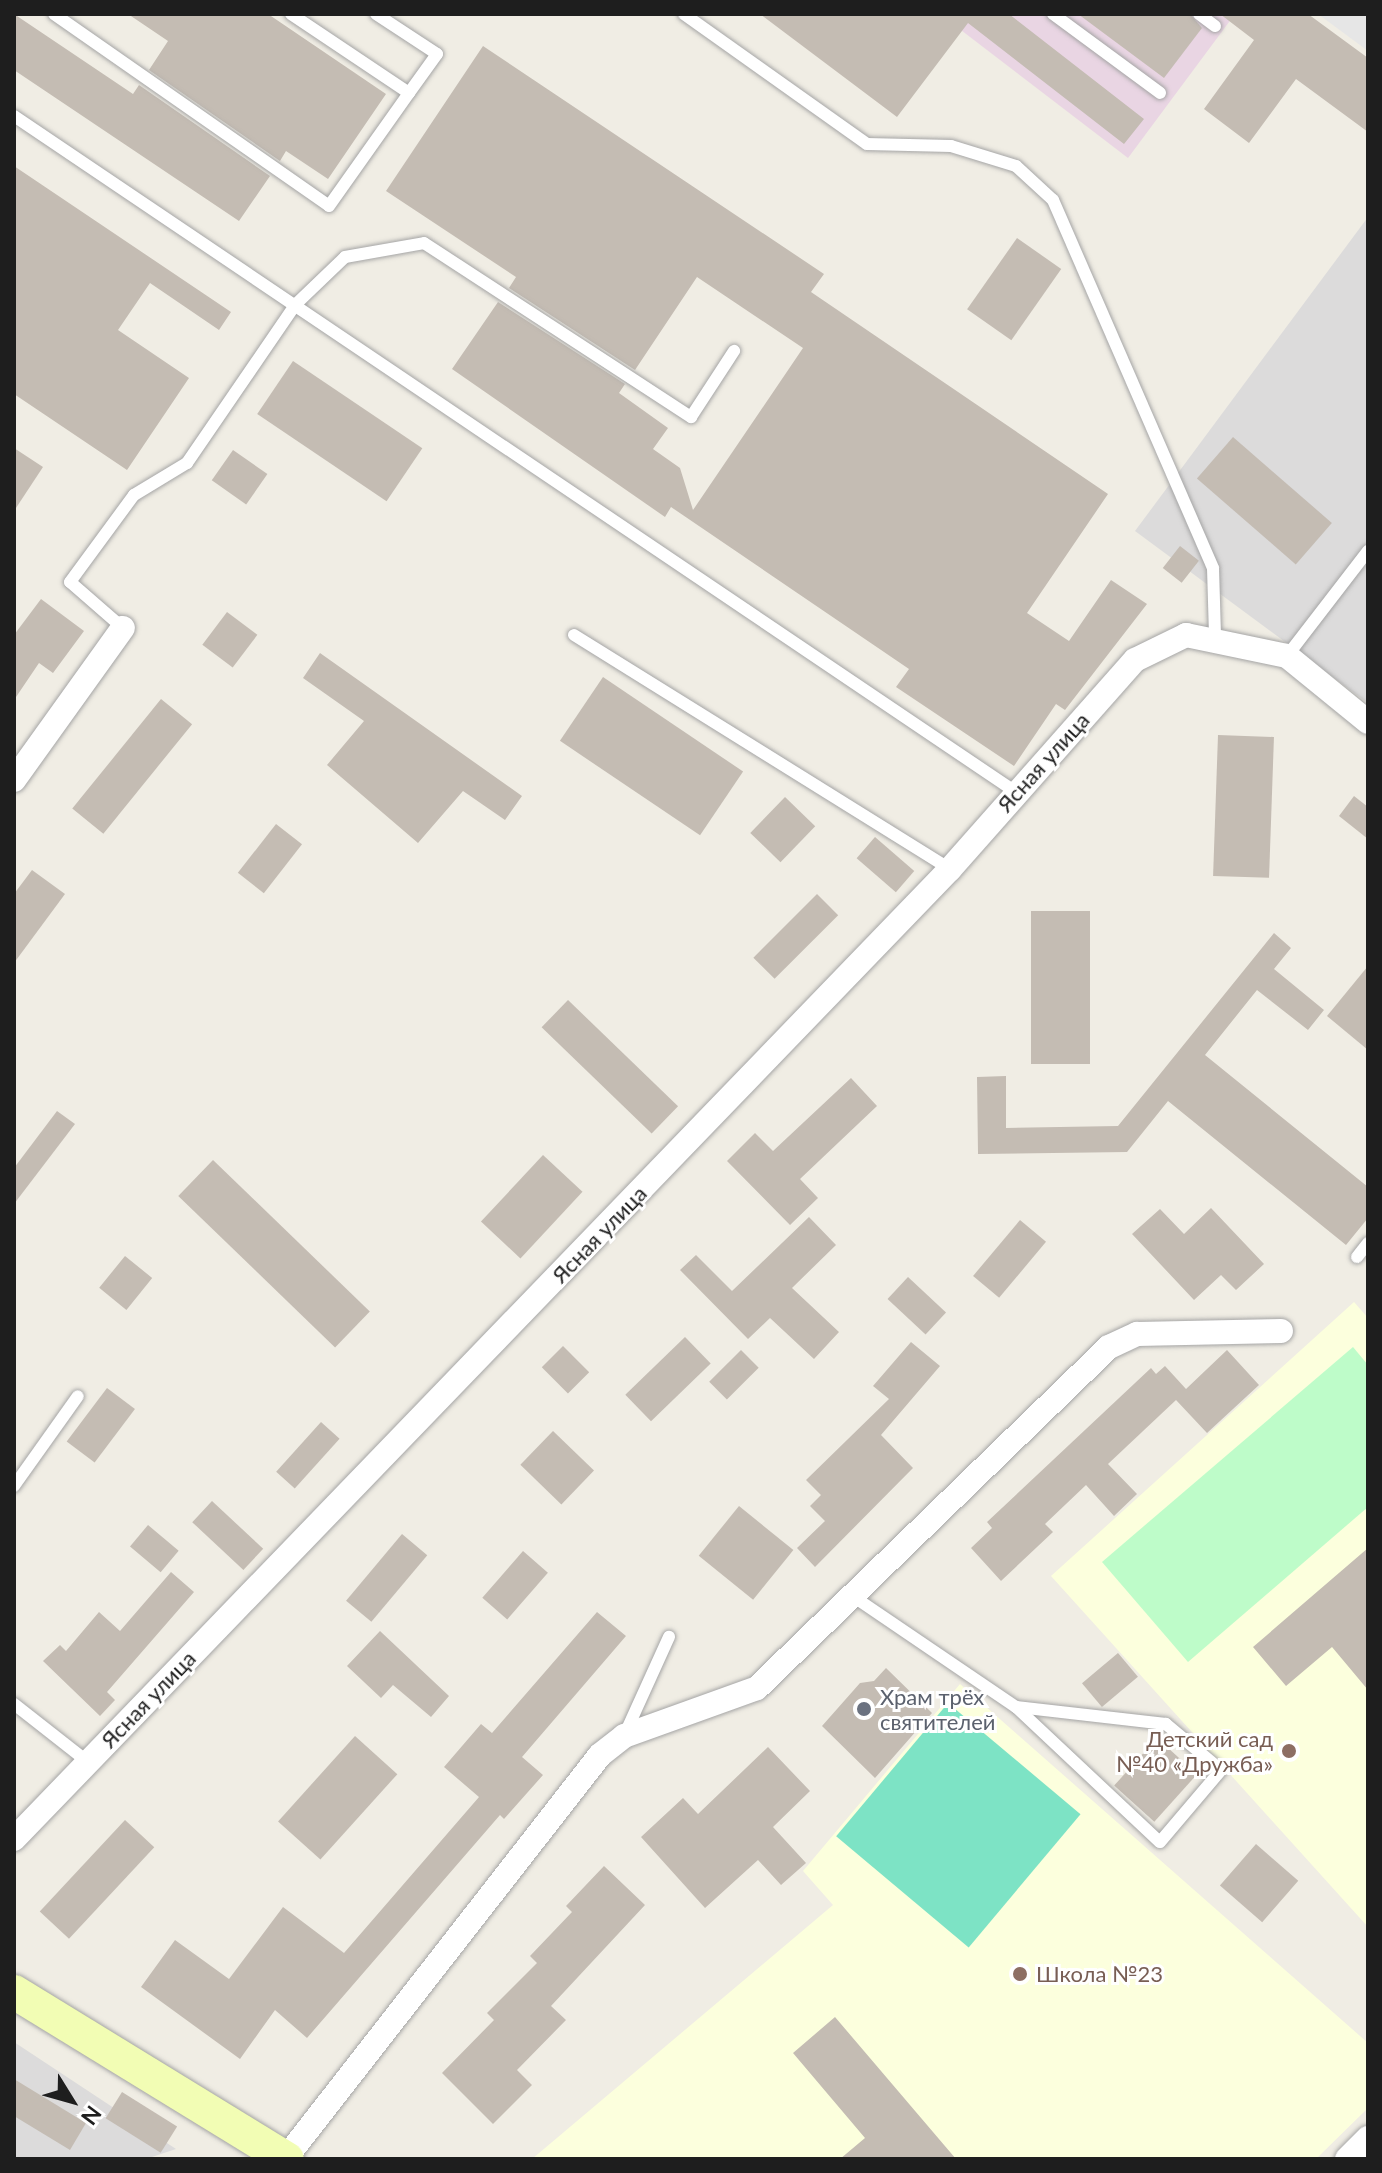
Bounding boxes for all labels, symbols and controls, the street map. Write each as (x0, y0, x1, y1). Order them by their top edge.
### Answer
street label: Ясная улица (991, 707, 1095, 817)
street label: Ясная улица (546, 1180, 652, 1288)
street label: Ясная улица (95, 1645, 201, 1753)
place label: Храм трёх святителей (880, 1683, 995, 1734)
marker: Храм трёх святителей (855, 1700, 873, 1718)
place label: Детский сад №40 «Дружба» (1116, 1725, 1273, 1776)
marker: Детский сад №40 «Дружба» (1280, 1742, 1298, 1760)
place label: Школа №23 (1036, 1961, 1163, 1987)
marker: Школа №23 (1011, 1965, 1029, 1983)
north arrow (32, 2061, 112, 2141)
text: N (76, 2101, 107, 2131)

